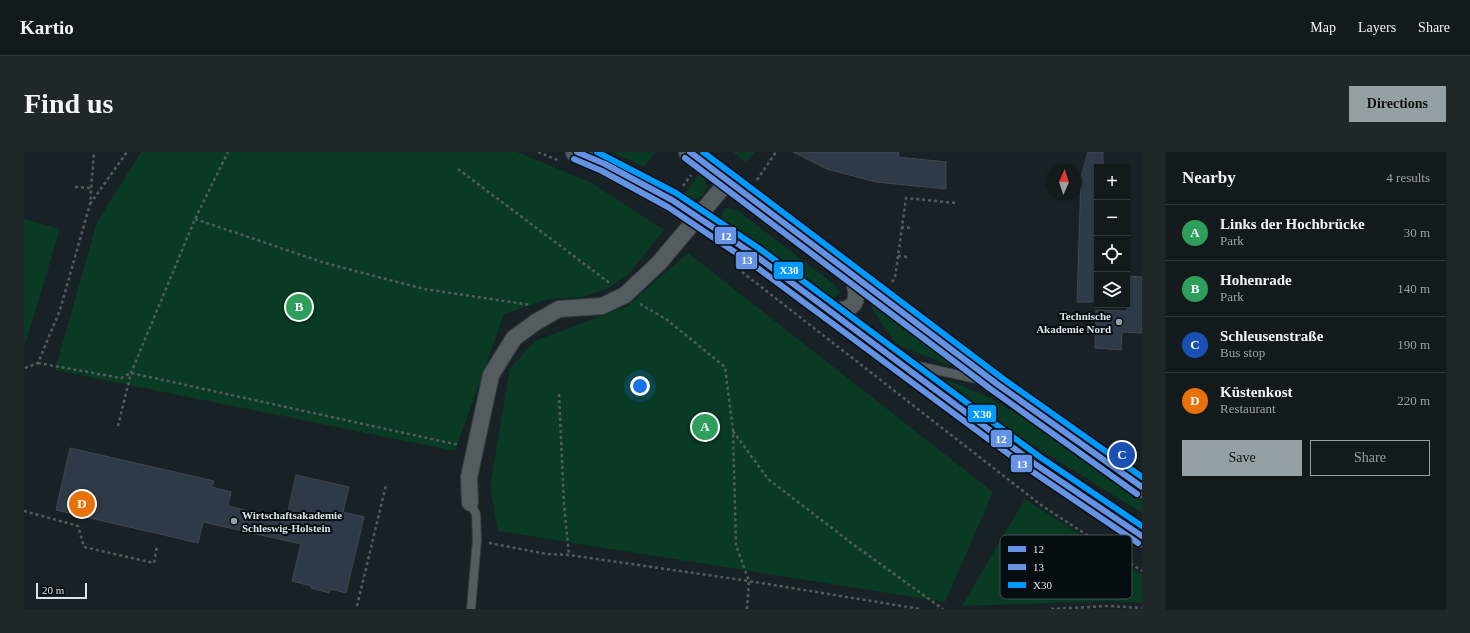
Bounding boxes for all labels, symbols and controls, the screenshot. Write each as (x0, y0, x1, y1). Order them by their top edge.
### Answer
text: Kartio (20, 17, 74, 38)
text: Map (1310, 20, 1336, 35)
text: Layers (1358, 20, 1396, 35)
text: Share (1418, 20, 1450, 35)
button: Directions (1349, 86, 1446, 122)
text: Find us (24, 88, 114, 119)
north arrow (1046, 164, 1082, 200)
map controls (1094, 164, 1130, 308)
button: + (1094, 164, 1130, 200)
text: Nearby (1182, 168, 1236, 187)
text: 4 results (1386, 170, 1430, 185)
button: − (1094, 200, 1130, 236)
text: Links der Hochbrücke (1220, 216, 1365, 232)
text: A (1190, 225, 1200, 240)
text: 30 m (1404, 225, 1430, 240)
line badge: 12 (714, 226, 737, 245)
text: 12 (721, 230, 732, 242)
text: Park (1220, 233, 1244, 248)
button: locate (1094, 236, 1130, 272)
line badge: 13 (735, 251, 758, 270)
text: 13 (742, 254, 753, 266)
line badge: X30 (773, 261, 804, 280)
text: X30 (780, 264, 799, 276)
button: layers (1094, 272, 1130, 308)
text: Hohenrade (1220, 272, 1292, 288)
text: B (1191, 281, 1199, 296)
text: 140 m (1397, 281, 1430, 296)
text: Park (1220, 289, 1244, 304)
pin: B (286, 292, 312, 322)
place label: Technische Akademie Nord (1036, 310, 1111, 335)
marker: Technische Akademie Nord (1114, 317, 1124, 327)
text: Schleusenstraße (1220, 328, 1323, 344)
text: C (1190, 337, 1200, 352)
text: 190 m (1397, 337, 1430, 352)
text: Bus stop (1220, 345, 1265, 360)
your location (630, 376, 650, 396)
text: Küstenkost (1220, 384, 1293, 400)
text: D (1190, 393, 1200, 408)
text: 220 m (1397, 393, 1430, 408)
text: Restaurant (1220, 401, 1276, 416)
line badge: X30 (967, 404, 997, 423)
text: X30 (973, 408, 992, 420)
pin: A (692, 412, 718, 442)
line badge: 12 (990, 429, 1013, 448)
text: 12 (996, 433, 1007, 445)
pin: C (1109, 440, 1135, 470)
button: Save (1182, 440, 1302, 476)
button: Share (1310, 440, 1430, 476)
line badge: 13 (1010, 454, 1033, 473)
text: 13 (1017, 458, 1028, 470)
pin: D (69, 489, 95, 519)
place label: Wirtschaftsakademie Schleswig-Holstein (242, 509, 342, 534)
marker: Wirtschaftsakademie Schleswig-Holstein (229, 516, 239, 526)
legend (1000, 535, 1132, 599)
text: 12 (1033, 543, 1044, 555)
text: 13 (1033, 561, 1045, 573)
text: X30 (1033, 579, 1052, 591)
scale bar (36, 581, 87, 600)
text: 20 m (42, 584, 64, 596)

